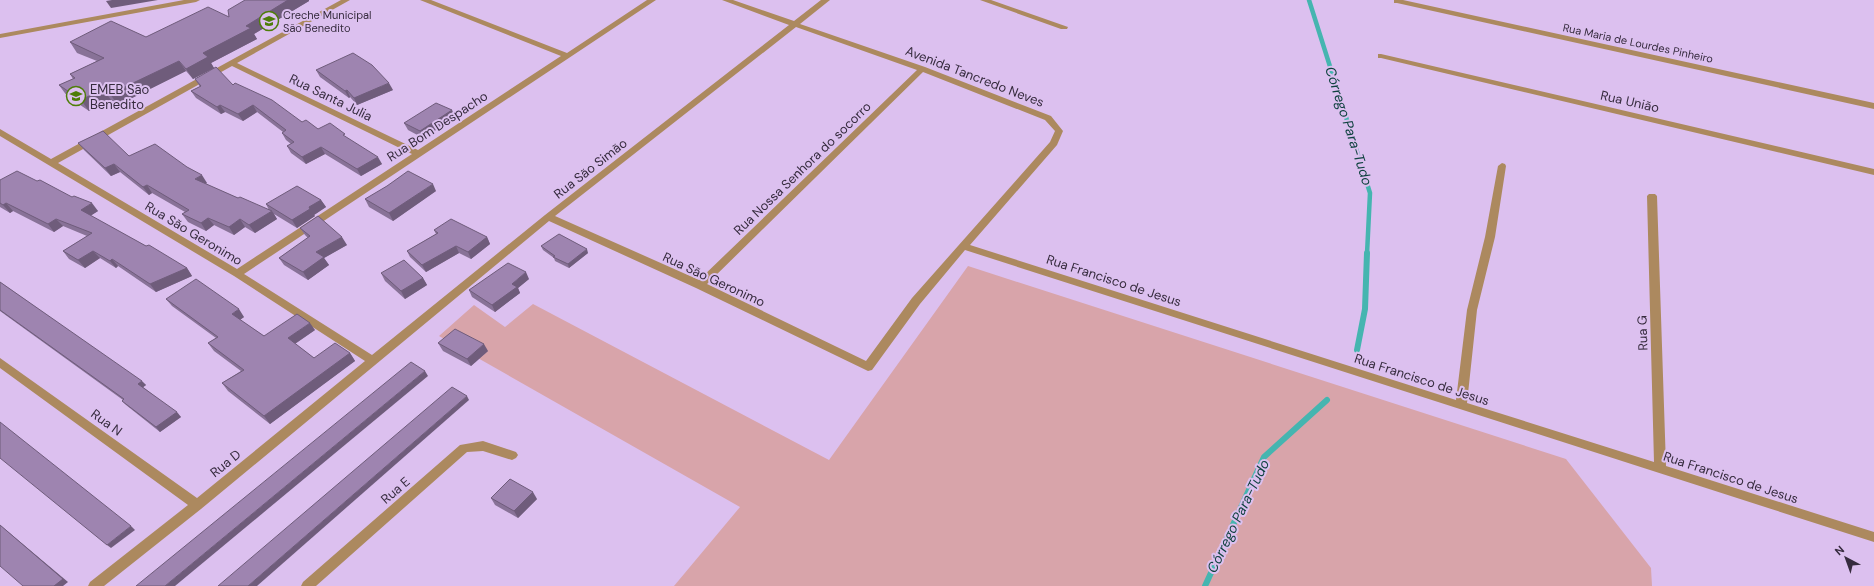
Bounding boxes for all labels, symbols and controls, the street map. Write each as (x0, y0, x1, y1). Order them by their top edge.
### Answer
place label: Creche Municipal São Benedito (283, 8, 372, 35)
school or university icon: Creche Municipal São Benedito (258, 10, 280, 32)
street label: Rua Maria de Lourdes Pinheiro (1561, 20, 1715, 66)
street label: Avenida Tancredo Neves (903, 42, 1047, 111)
water label: Córrego Para-Tudo (1321, 64, 1377, 188)
street label: Rua Santa Julia (286, 70, 375, 125)
place label: EMEB São Benedito (90, 81, 150, 113)
school or university icon: EMEB São Benedito (65, 85, 87, 107)
street label: Rua Bom Despacho (384, 87, 491, 165)
street label: Rua União (1599, 87, 1661, 117)
street label: Rua Nossa Senhora do socorro (730, 98, 875, 239)
street label: Rua São Simão (550, 134, 631, 202)
street label: Rua São Geronimo (142, 198, 246, 269)
street label: Rua São Geronimo (660, 248, 768, 311)
street label: Rua Francisco de Jesus (1044, 251, 1184, 310)
street label: Rua G (1633, 315, 1652, 351)
street label: Rua Francisco de Jesus (1352, 350, 1492, 409)
street label: Rua N (88, 405, 126, 439)
street label: Rua D (206, 446, 244, 481)
street label: Rua Francisco de Jesus (1661, 448, 1801, 507)
water label: Córrego Para-Tudo (1203, 456, 1273, 576)
street label: Rua E (377, 473, 413, 508)
north arrow (1826, 538, 1866, 578)
text: N (1832, 543, 1847, 558)

